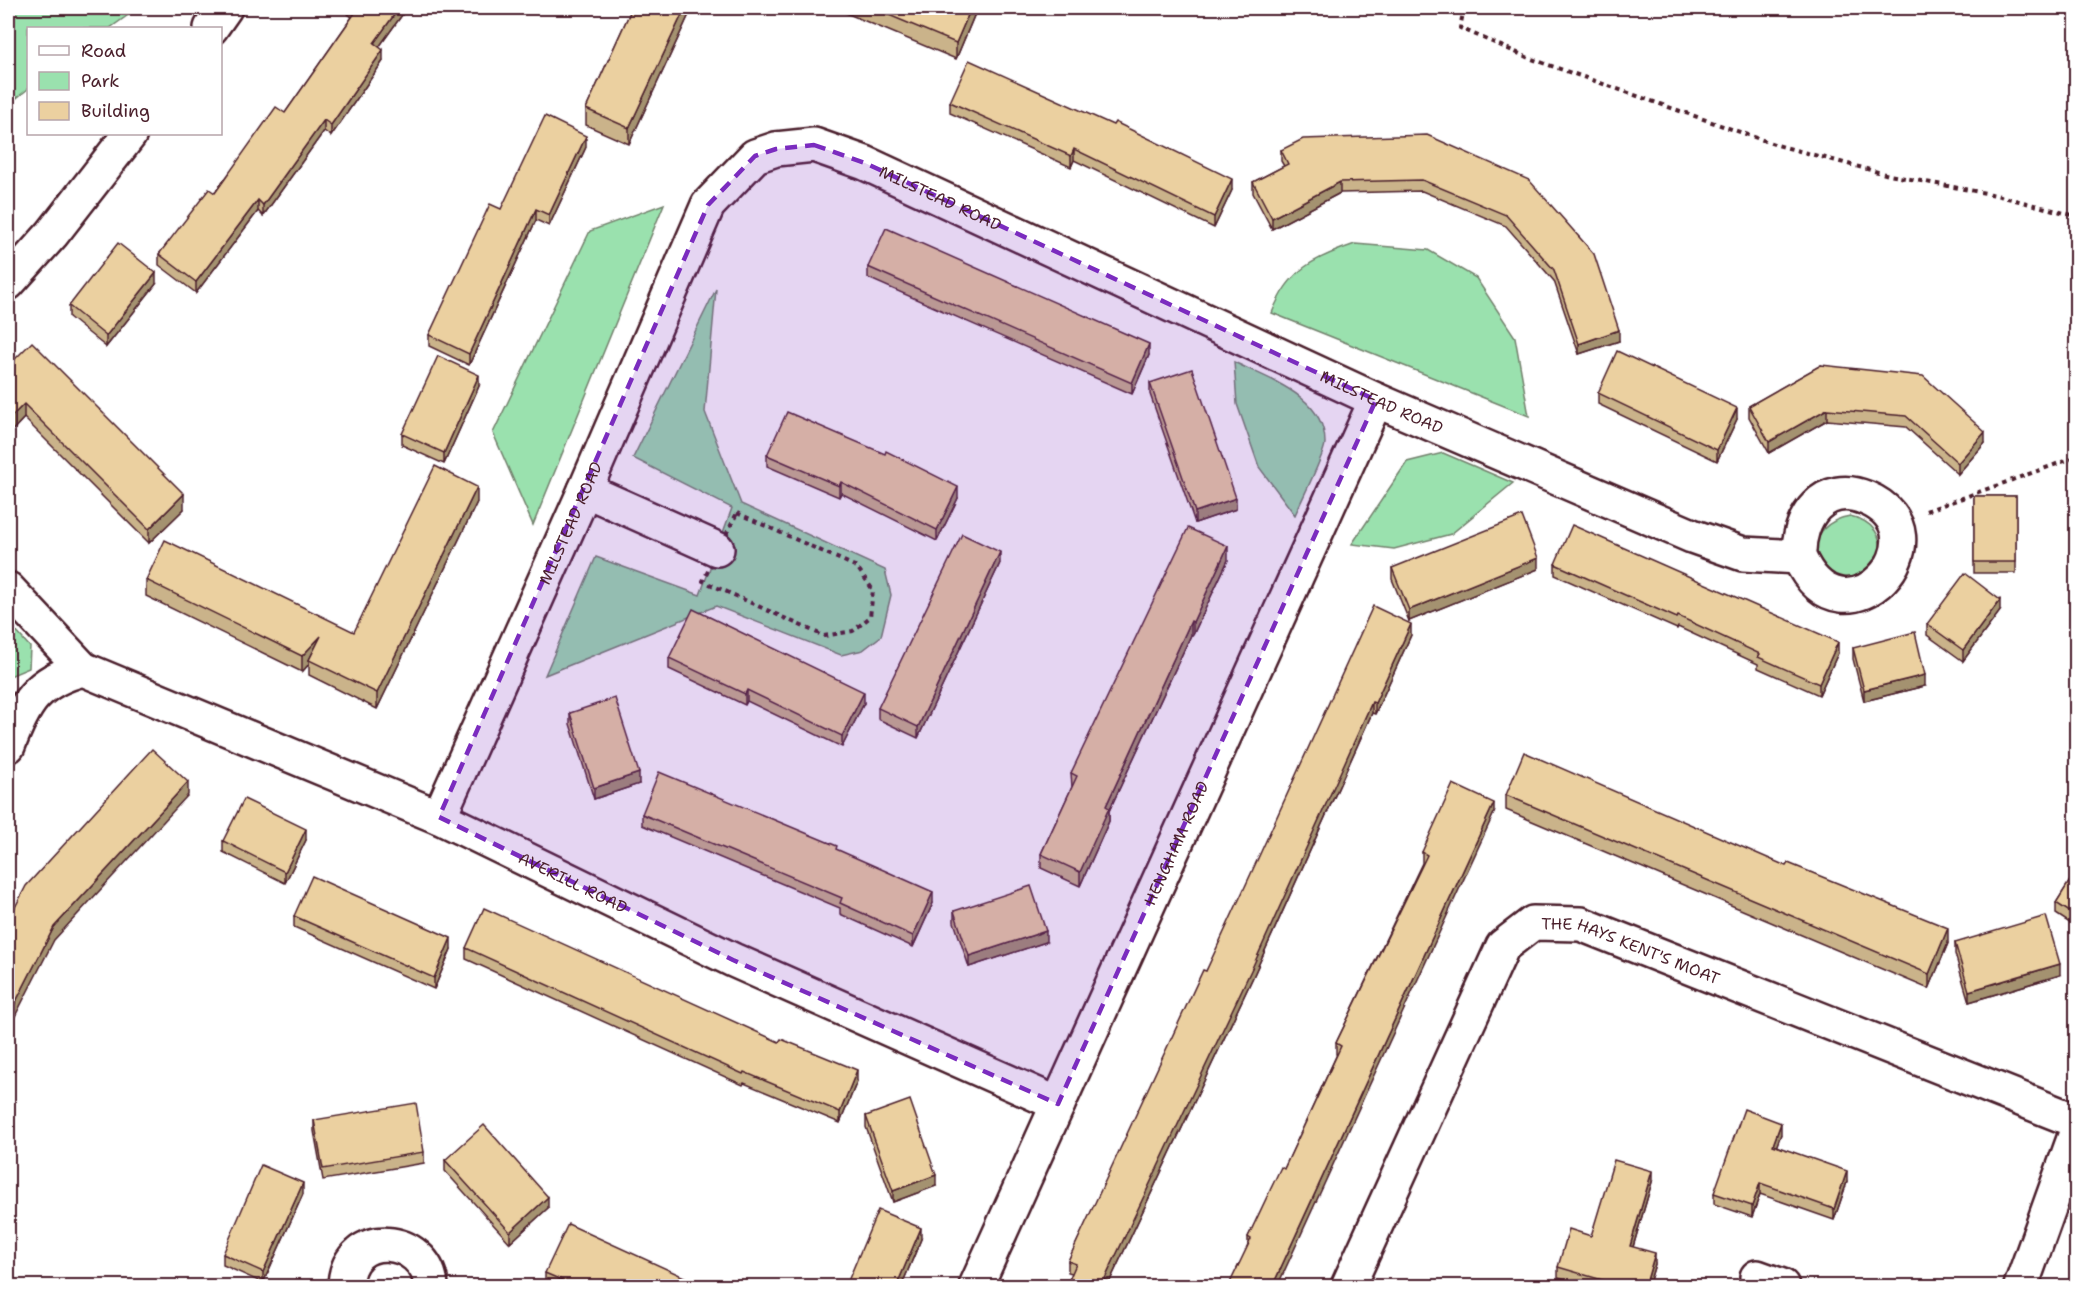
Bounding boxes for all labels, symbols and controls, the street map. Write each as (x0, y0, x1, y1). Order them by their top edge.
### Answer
legend (27, 27, 222, 135)
text: Road (81, 39, 126, 63)
text: Park (81, 69, 120, 93)
text: Building (81, 99, 150, 123)
street label: MILSTEAD ROAD (876, 161, 1005, 236)
street label: MILSTEAD ROAD (1317, 366, 1446, 439)
street label: MILSTEAD ROAD (534, 458, 607, 588)
street label: HENGHAM ROAD (1139, 778, 1214, 909)
street label: AVERILL ROAD (515, 847, 631, 918)
street label: THE HAYS KENT'S MOAT (1541, 913, 1723, 989)

